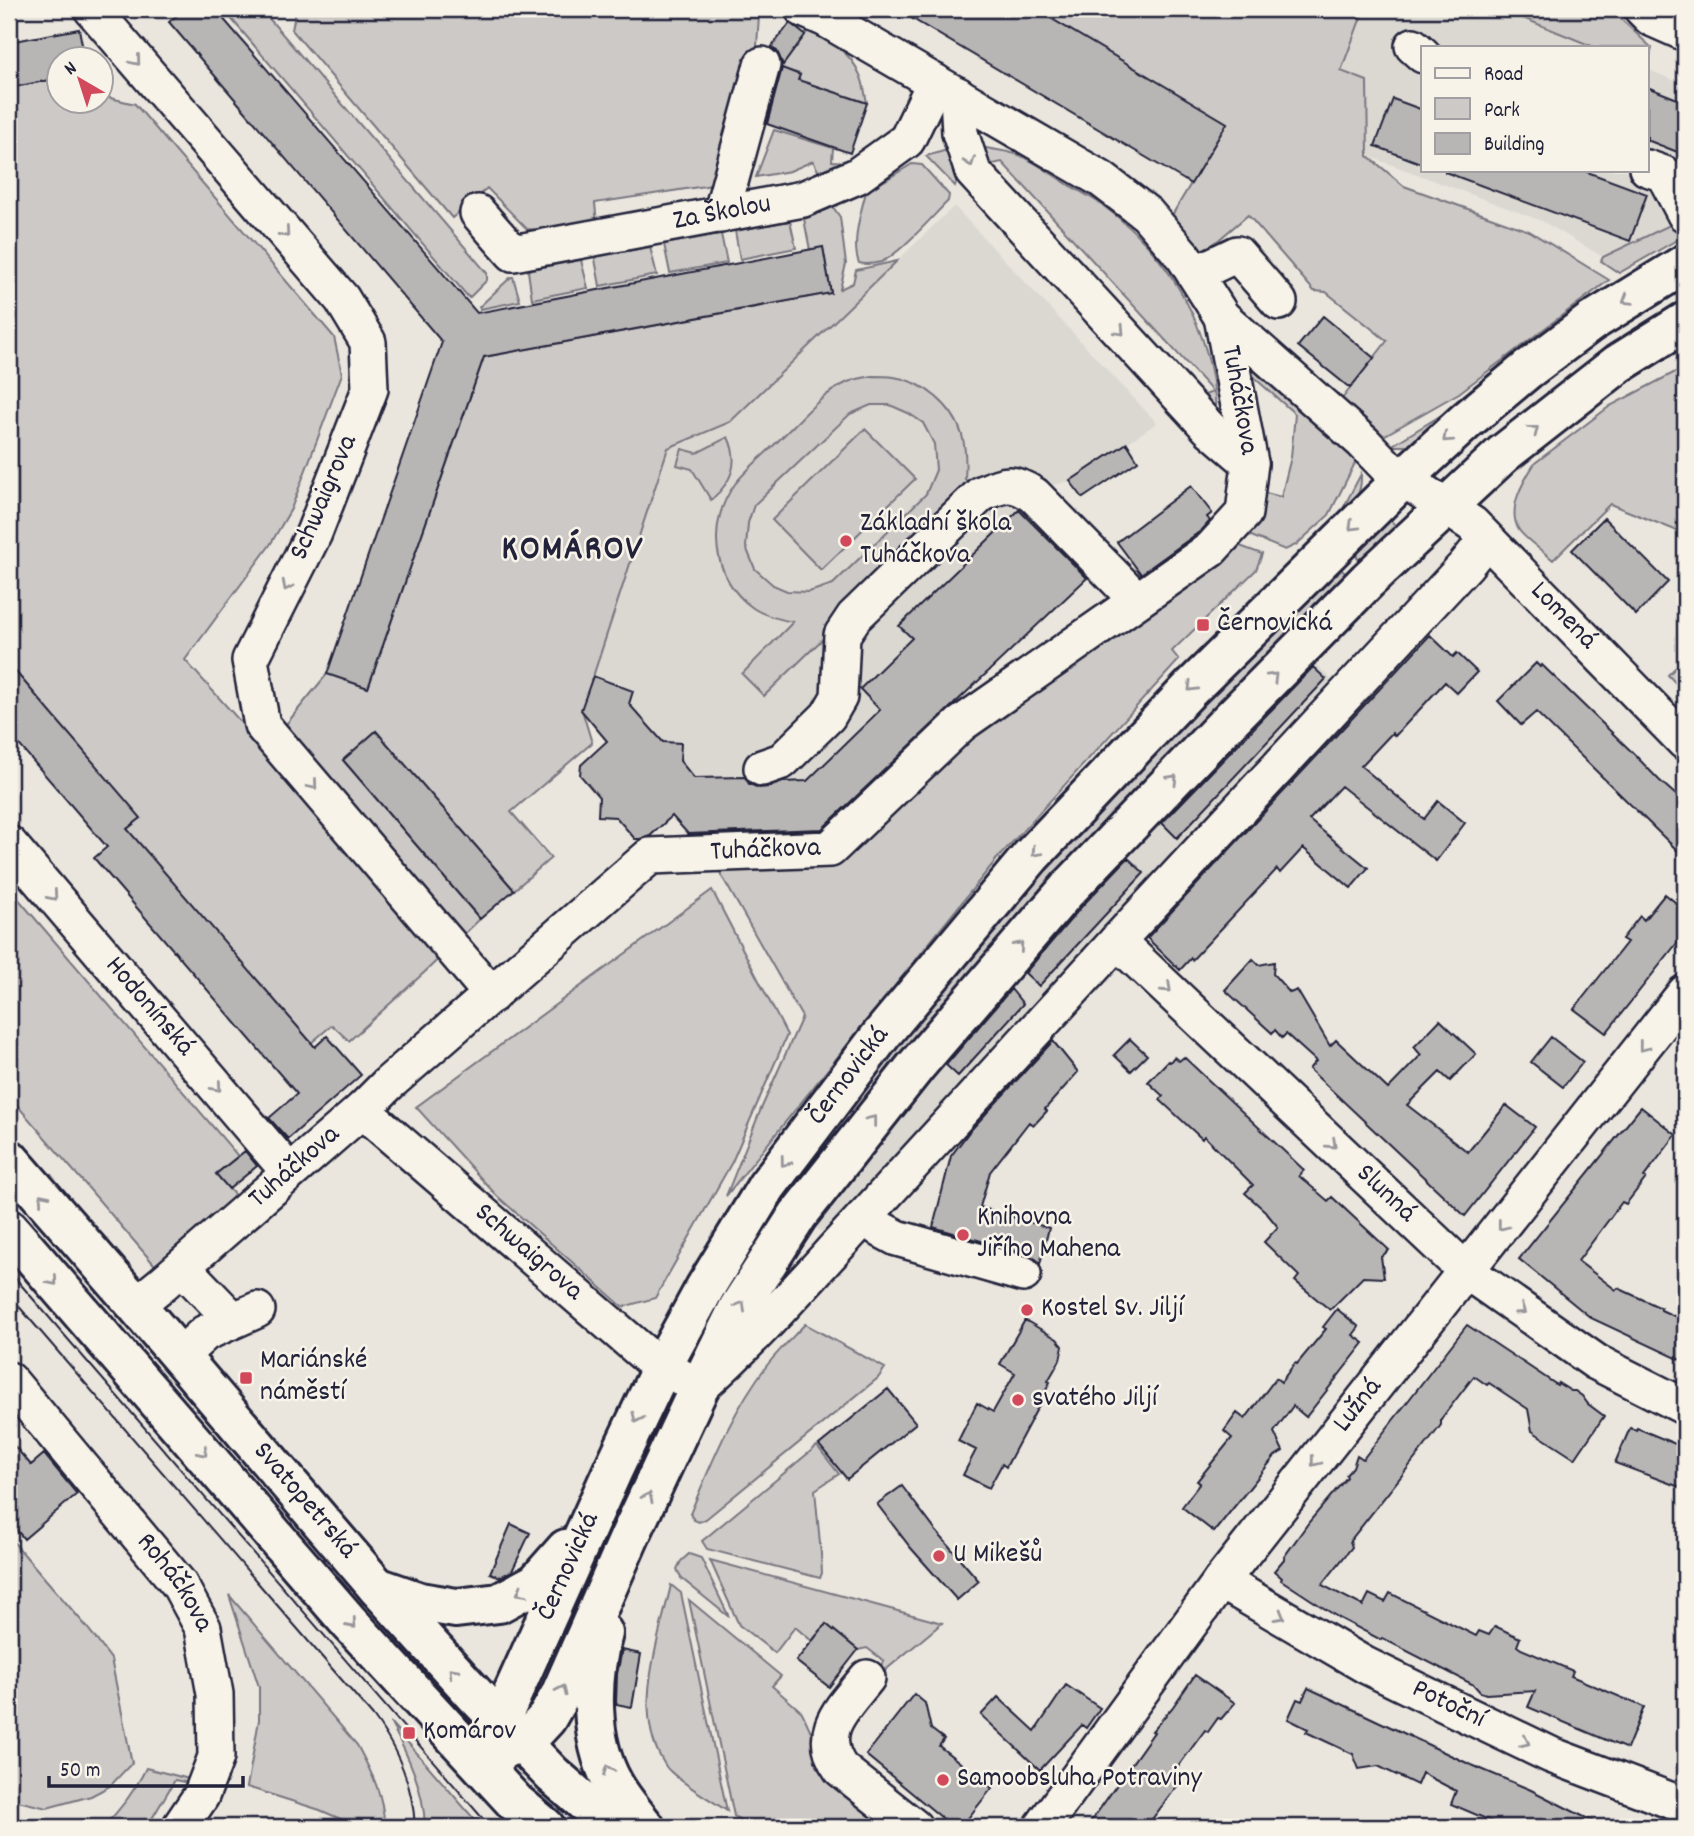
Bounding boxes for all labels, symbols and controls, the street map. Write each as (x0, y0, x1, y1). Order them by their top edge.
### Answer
north arrow (46, 46, 116, 116)
legend (1421, 46, 1648, 172)
one-way arrow (128, 53, 140, 66)
text: N (59, 56, 84, 83)
text: Road (1484, 61, 1523, 91)
text: Park (1484, 97, 1520, 127)
text: Building (1484, 131, 1544, 161)
one-way arrow (962, 155, 976, 167)
street label: Za Školou (670, 185, 774, 243)
one-way arrow (277, 225, 289, 238)
one-way arrow (1622, 291, 1635, 304)
one-way arrow (1112, 323, 1124, 336)
street label: Tuháčkova (1209, 342, 1267, 459)
one-way arrow (1526, 426, 1538, 439)
street label: Schwaigrova (281, 428, 370, 567)
one-way arrow (1442, 430, 1455, 442)
place label: Základní škola Tuháčkova (860, 505, 1012, 577)
one-way arrow (1349, 518, 1362, 531)
district label: KOMÁROV (502, 526, 644, 576)
marker: Základní škola Tuháčkova (838, 533, 854, 549)
street label: Lomená (1520, 573, 1606, 660)
one-way arrow (282, 579, 296, 591)
place label: Černovická (1217, 605, 1332, 645)
marker: Černovická (1195, 617, 1211, 633)
one-way arrow (1264, 672, 1277, 685)
one-way arrow (1188, 678, 1201, 691)
one-way arrow (1165, 774, 1178, 787)
one-way arrow (305, 777, 317, 790)
street label: Tuháčkova (710, 829, 822, 874)
one-way arrow (1031, 844, 1044, 857)
one-way arrow (45, 887, 57, 900)
one-way arrow (1011, 942, 1023, 955)
street label: Hodonínská (94, 949, 203, 1066)
one-way arrow (1159, 980, 1172, 992)
street label: Černovická (799, 1018, 901, 1135)
one-way arrow (1639, 1039, 1651, 1052)
one-way arrow (209, 1079, 221, 1092)
street label: Tuháčkova (241, 1116, 351, 1219)
one-way arrow (864, 1116, 877, 1128)
one-way arrow (1324, 1136, 1337, 1149)
one-way arrow (781, 1154, 794, 1167)
street label: Slunná (1346, 1156, 1425, 1233)
one-way arrow (39, 1193, 51, 1206)
street label: Schwaigrova (464, 1195, 592, 1312)
place label: Knihovna Jiřího Mahena (977, 1199, 1121, 1271)
one-way arrow (1498, 1218, 1511, 1230)
marker: Knihovna Jiřího Mahena (955, 1227, 971, 1243)
one-way arrow (45, 1272, 58, 1285)
place label: Kostel Sv. Jiljí (1041, 1290, 1185, 1330)
one-way arrow (733, 1300, 746, 1313)
marker: Kostel Sv. Jiljí (1019, 1302, 1035, 1318)
one-way arrow (1513, 1302, 1526, 1314)
place label: Mariánské náměstí (260, 1342, 367, 1414)
marker: Mariánské náměstí (238, 1370, 254, 1386)
street label: Lužná (1325, 1370, 1393, 1442)
place label: svatého Jiljí (1032, 1380, 1159, 1420)
marker: svatého Jiljí (1010, 1392, 1026, 1408)
one-way arrow (632, 1411, 646, 1423)
street label: Svatopetrská (242, 1434, 366, 1569)
one-way arrow (195, 1444, 207, 1457)
one-way arrow (1311, 1454, 1324, 1466)
one-way arrow (640, 1492, 654, 1504)
street label: Černovická (527, 1506, 611, 1628)
street label: Roháčkova (125, 1525, 222, 1641)
place label: U Mikešů (953, 1536, 1042, 1576)
marker: U Mikešů (931, 1548, 947, 1564)
one-way arrow (515, 1584, 528, 1597)
one-way arrow (1272, 1607, 1285, 1620)
one-way arrow (344, 1616, 356, 1629)
one-way arrow (449, 1667, 461, 1680)
street label: Potoční (1404, 1671, 1493, 1741)
one-way arrow (554, 1685, 568, 1697)
place label: Komárov (423, 1713, 516, 1753)
marker: Komárov (401, 1725, 417, 1741)
one-way arrow (1518, 1734, 1530, 1748)
scale bar (49, 1745, 243, 1789)
text: 50 m (60, 1757, 100, 1787)
place label: Samoobsluha Potraviny (957, 1760, 1202, 1800)
one-way arrow (602, 1765, 616, 1777)
marker: Samoobsluha Potraviny (935, 1772, 951, 1788)

